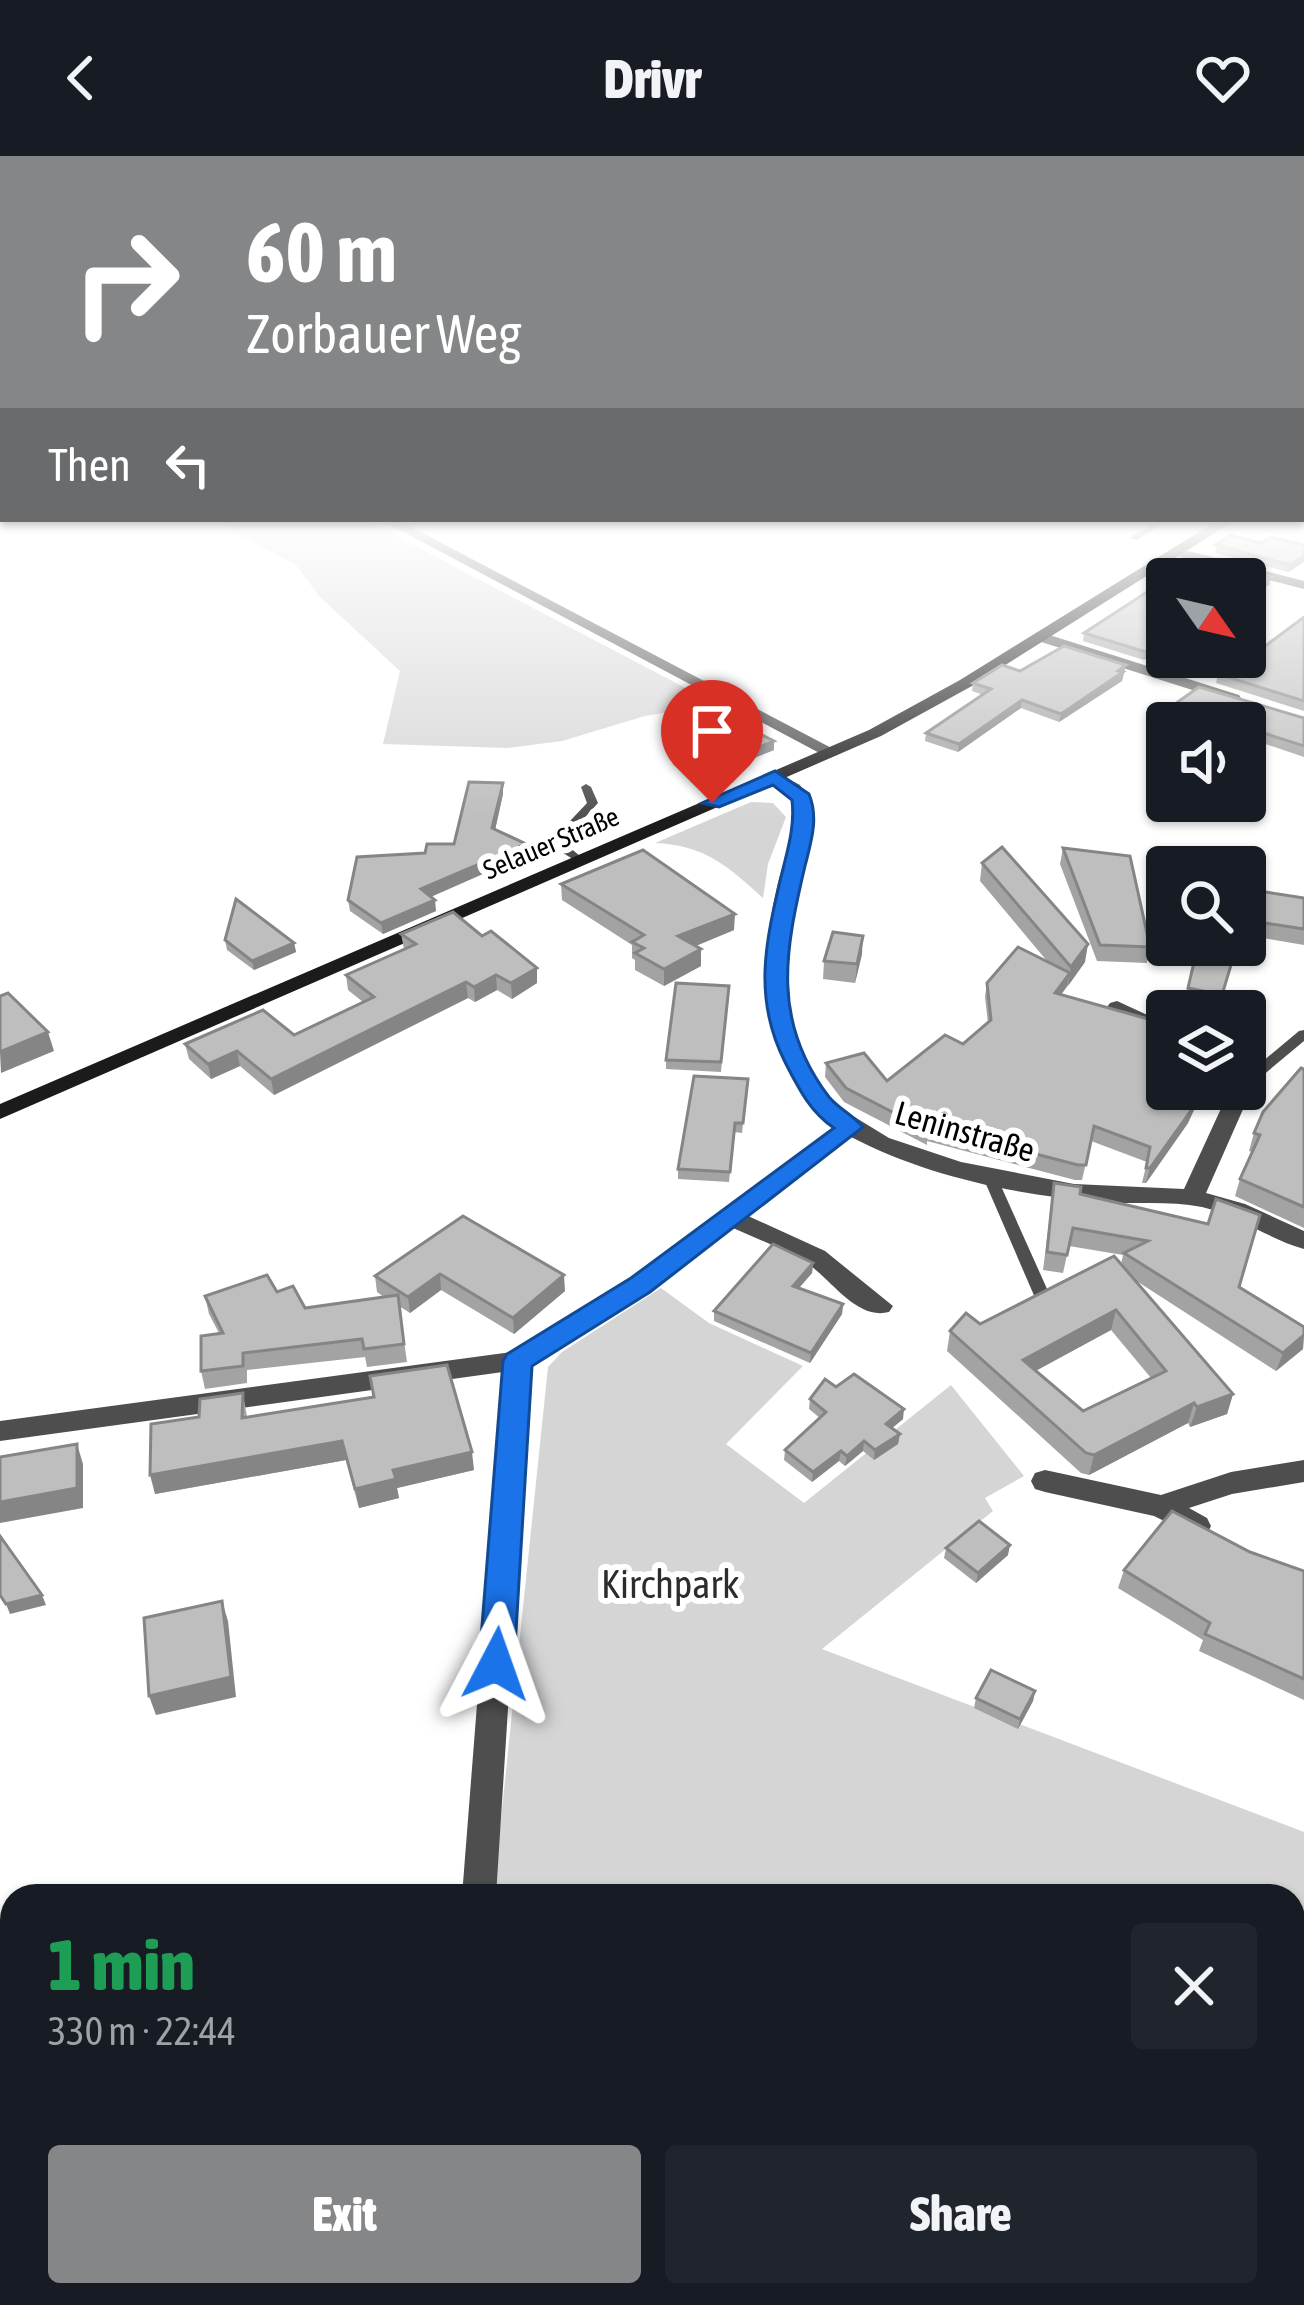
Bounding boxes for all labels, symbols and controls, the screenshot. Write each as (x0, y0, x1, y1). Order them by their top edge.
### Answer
icon: back (48, 45, 114, 111)
icon: heart (1190, 45, 1256, 111)
text: Drivr (604, 48, 700, 109)
icon: right (48, 204, 204, 360)
text: 60 m (246, 204, 397, 300)
text: Zorbauer Weg (246, 303, 522, 364)
icon: left (155, 432, 221, 498)
text: Then (48, 439, 131, 491)
north arrow (1146, 558, 1266, 678)
map controls (1146, 558, 1266, 1110)
pin (661, 680, 763, 803)
icon: arrive (679, 698, 745, 764)
button: sound (1146, 702, 1266, 822)
street label: Selauer Straße (479, 801, 623, 885)
button: search (1146, 846, 1266, 966)
button: layers (1146, 990, 1266, 1110)
street label: Leninstraße (891, 1093, 1039, 1169)
park label: Kirchpark (601, 1562, 739, 1606)
position arrow (433, 1601, 559, 1727)
text: 1 min (48, 1923, 195, 2005)
button: close (1131, 1923, 1257, 2049)
text: 330 m · 22:44 (48, 2009, 236, 2053)
button: Exit (48, 2145, 641, 2283)
button: Share (665, 2145, 1257, 2283)

